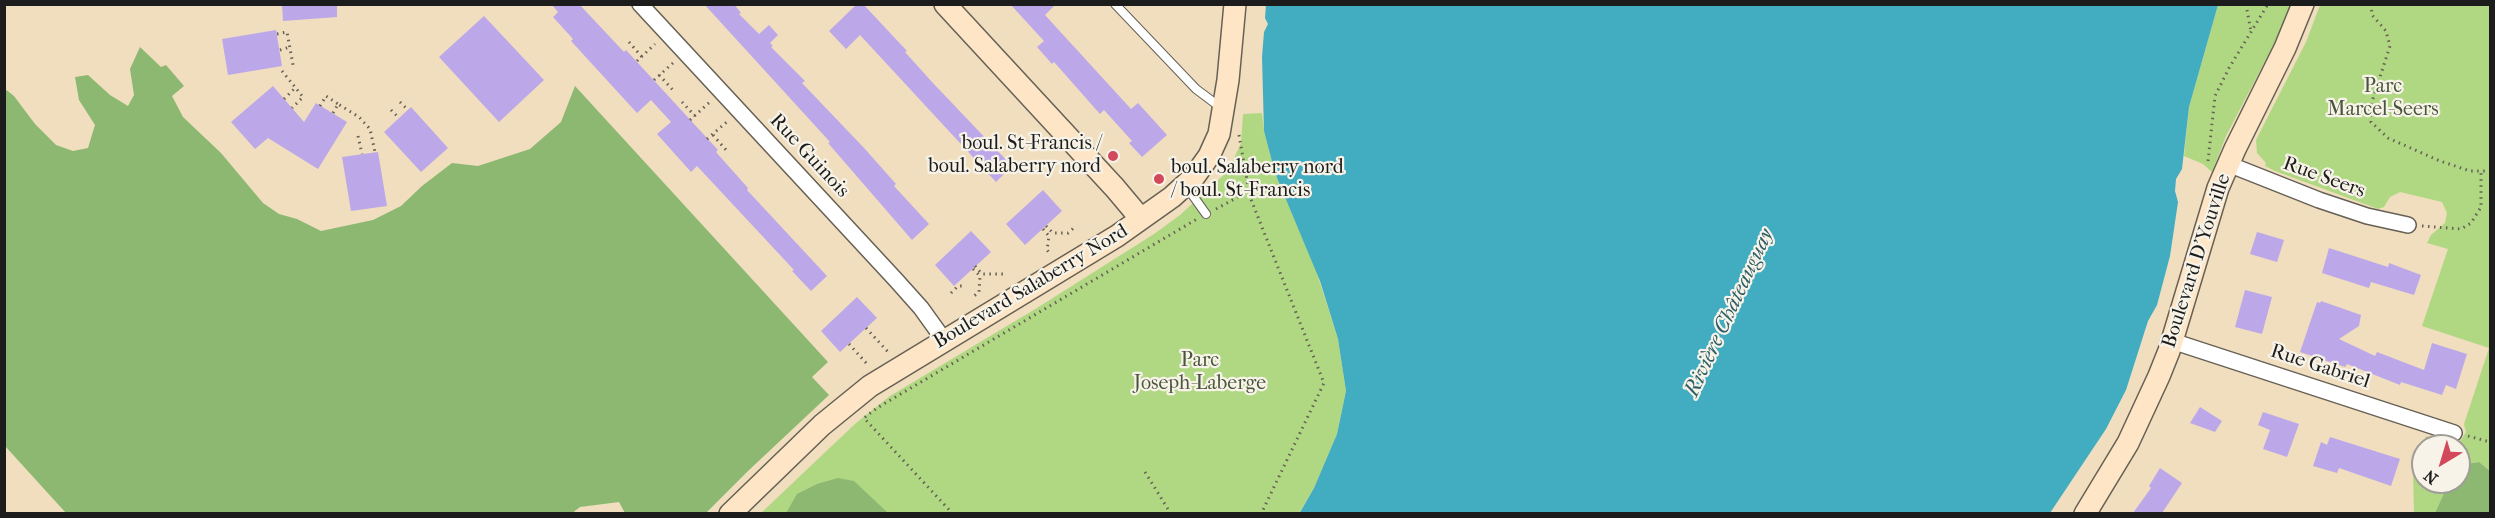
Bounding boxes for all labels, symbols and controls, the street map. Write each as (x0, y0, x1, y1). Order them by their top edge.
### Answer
park label: Parc Marcel-Seers (2327, 75, 2439, 122)
street label: Rue Guinois (764, 109, 854, 203)
place label: boul. St-Francis / boul. Salaberry nord (928, 132, 1101, 179)
marker: boul. St-Francis / boul. Salaberry nord (1106, 149, 1120, 163)
street label: Rue Seers (2280, 152, 2368, 204)
place label: boul. Salaberry nord / boul. St-Francis (1171, 156, 1344, 203)
street label: Boulevard D'Youville (2158, 171, 2236, 351)
marker: boul. Salaberry nord / boul. St-Francis (1152, 172, 1166, 186)
street label: Boulevard Salaberry Nord (929, 219, 1133, 355)
water label: Rivière Châteauguay (1680, 225, 1780, 401)
street label: Rue Gabriel (2267, 340, 2373, 394)
park label: Parc Joseph-Laberge (1134, 349, 1266, 396)
north arrow (2411, 434, 2471, 494)
text: N (2420, 466, 2441, 488)

